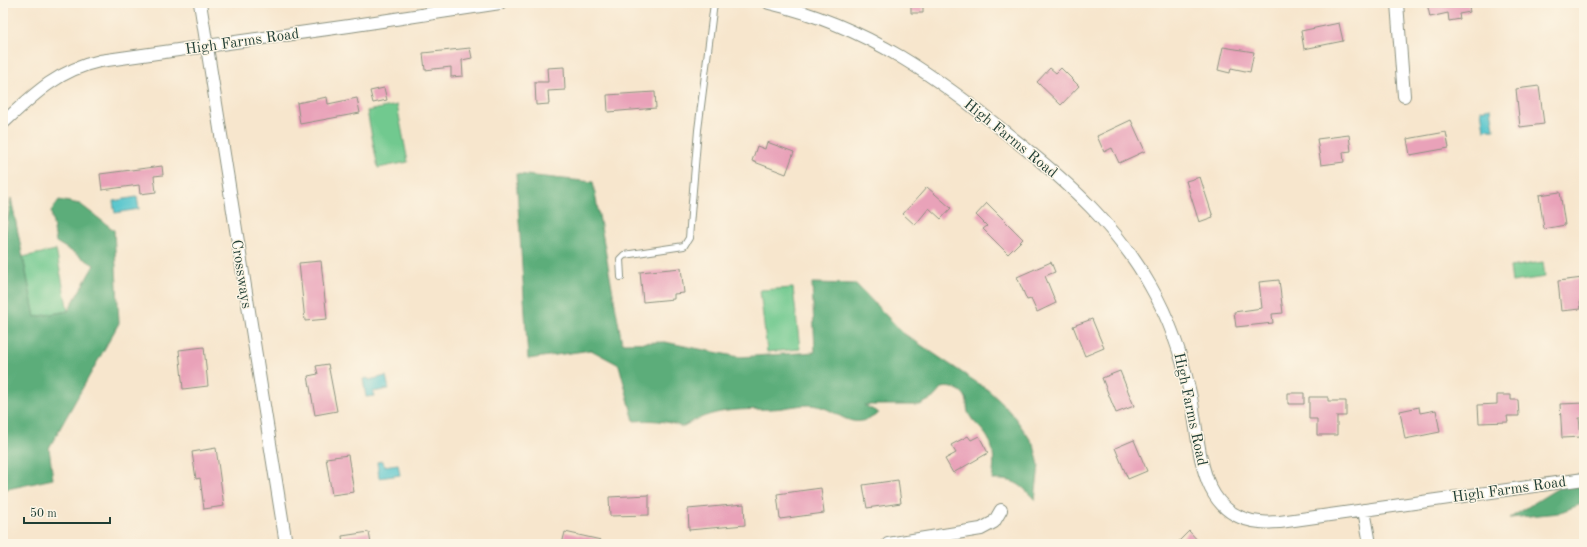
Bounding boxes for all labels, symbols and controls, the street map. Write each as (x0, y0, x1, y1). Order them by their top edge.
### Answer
street label: High Farms Road (184, 27, 300, 58)
street label: High Farms Road (961, 97, 1060, 181)
street label: Crossways (228, 239, 253, 310)
street label: High Farms Road (1170, 351, 1209, 467)
street label: High Farms Road (1451, 475, 1567, 506)
scale bar (24, 499, 110, 525)
text: 50 m (30, 507, 57, 520)

